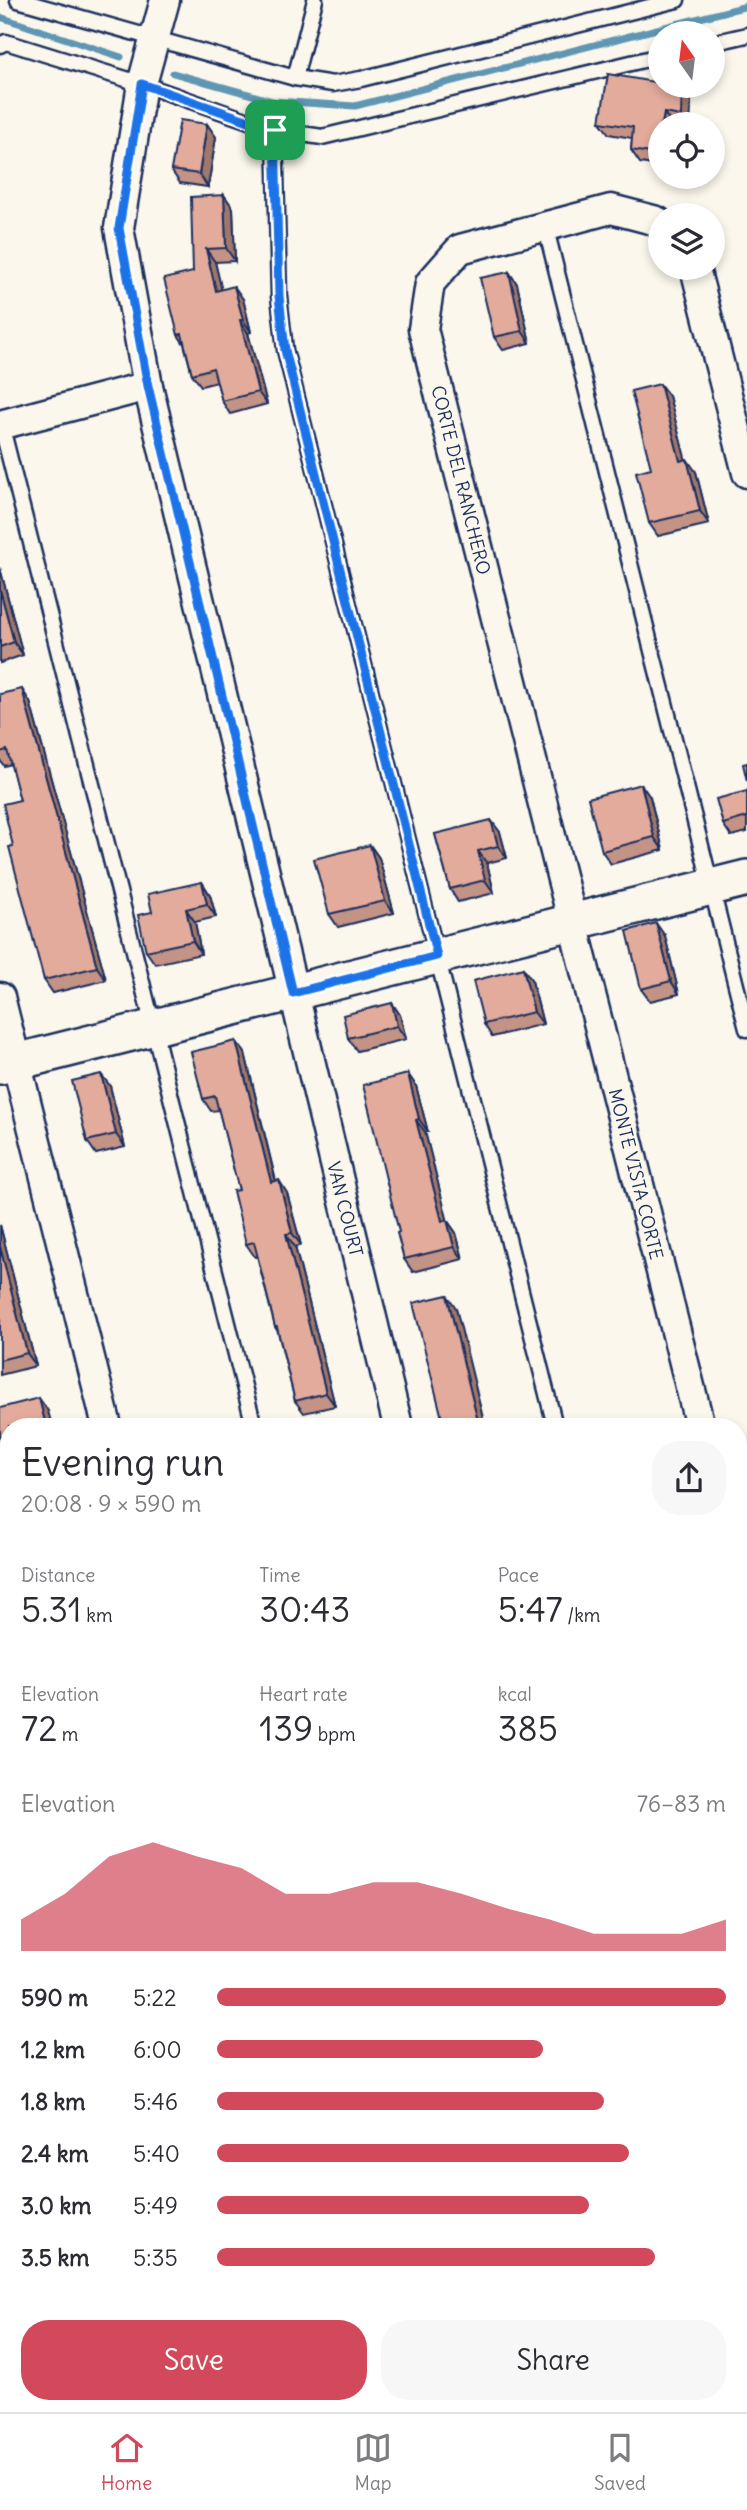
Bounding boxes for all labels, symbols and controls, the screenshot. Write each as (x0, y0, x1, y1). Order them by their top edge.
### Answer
north arrow (648, 21, 724, 98)
map controls (648, 21, 725, 280)
pin (245, 100, 305, 160)
icon: arrive (256, 111, 294, 149)
button: locate (648, 112, 725, 189)
button: layers (648, 203, 725, 280)
street label: CORTE DEL RANCHERO (426, 383, 496, 577)
street label: MONTE VISTA CORTE (604, 1086, 668, 1262)
street label: VAN COURT (322, 1159, 368, 1259)
text: Evening run (21, 1439, 224, 1486)
button: share (652, 1441, 726, 1515)
text: 20:08 · 9 × 590 m (21, 1489, 201, 1518)
text: Distance (21, 1563, 95, 1587)
text: Time (259, 1563, 300, 1587)
text: Pace (498, 1563, 539, 1587)
text: 5.31 (21, 1587, 82, 1631)
text: 30:43 (259, 1587, 350, 1631)
text: 5:47 (498, 1587, 563, 1631)
text: km (82, 1603, 113, 1627)
text: /km (563, 1603, 601, 1627)
text: Elevation (21, 1682, 99, 1706)
text: Heart rate (259, 1682, 347, 1706)
text: kcal (498, 1682, 532, 1706)
text: 72 (21, 1706, 57, 1750)
text: 139 (259, 1706, 313, 1750)
text: 385 (498, 1706, 558, 1750)
text: m (57, 1722, 79, 1746)
text: bpm (313, 1722, 356, 1746)
text: Elevation (21, 1789, 115, 1818)
text: 76–83 m (637, 1789, 726, 1818)
text: 590 m (21, 1983, 88, 2012)
text: 5:22 (133, 1983, 177, 2012)
text: 1.2 km (21, 2035, 85, 2064)
text: 6:00 (133, 2035, 182, 2064)
text: 1.8 km (21, 2087, 86, 2116)
text: 5:46 (133, 2087, 178, 2116)
text: 2.4 km (21, 2139, 89, 2168)
text: 5:40 (133, 2139, 180, 2168)
text: 3.0 km (21, 2191, 91, 2220)
text: 5:49 (133, 2191, 178, 2220)
text: 3.5 km (21, 2243, 89, 2272)
text: 5:35 (133, 2243, 178, 2272)
button: Save (21, 2320, 367, 2400)
button: Share (381, 2320, 726, 2400)
tab: Home (101, 2429, 152, 2495)
tab: Map (354, 2429, 392, 2495)
tab: Saved (594, 2429, 646, 2495)

